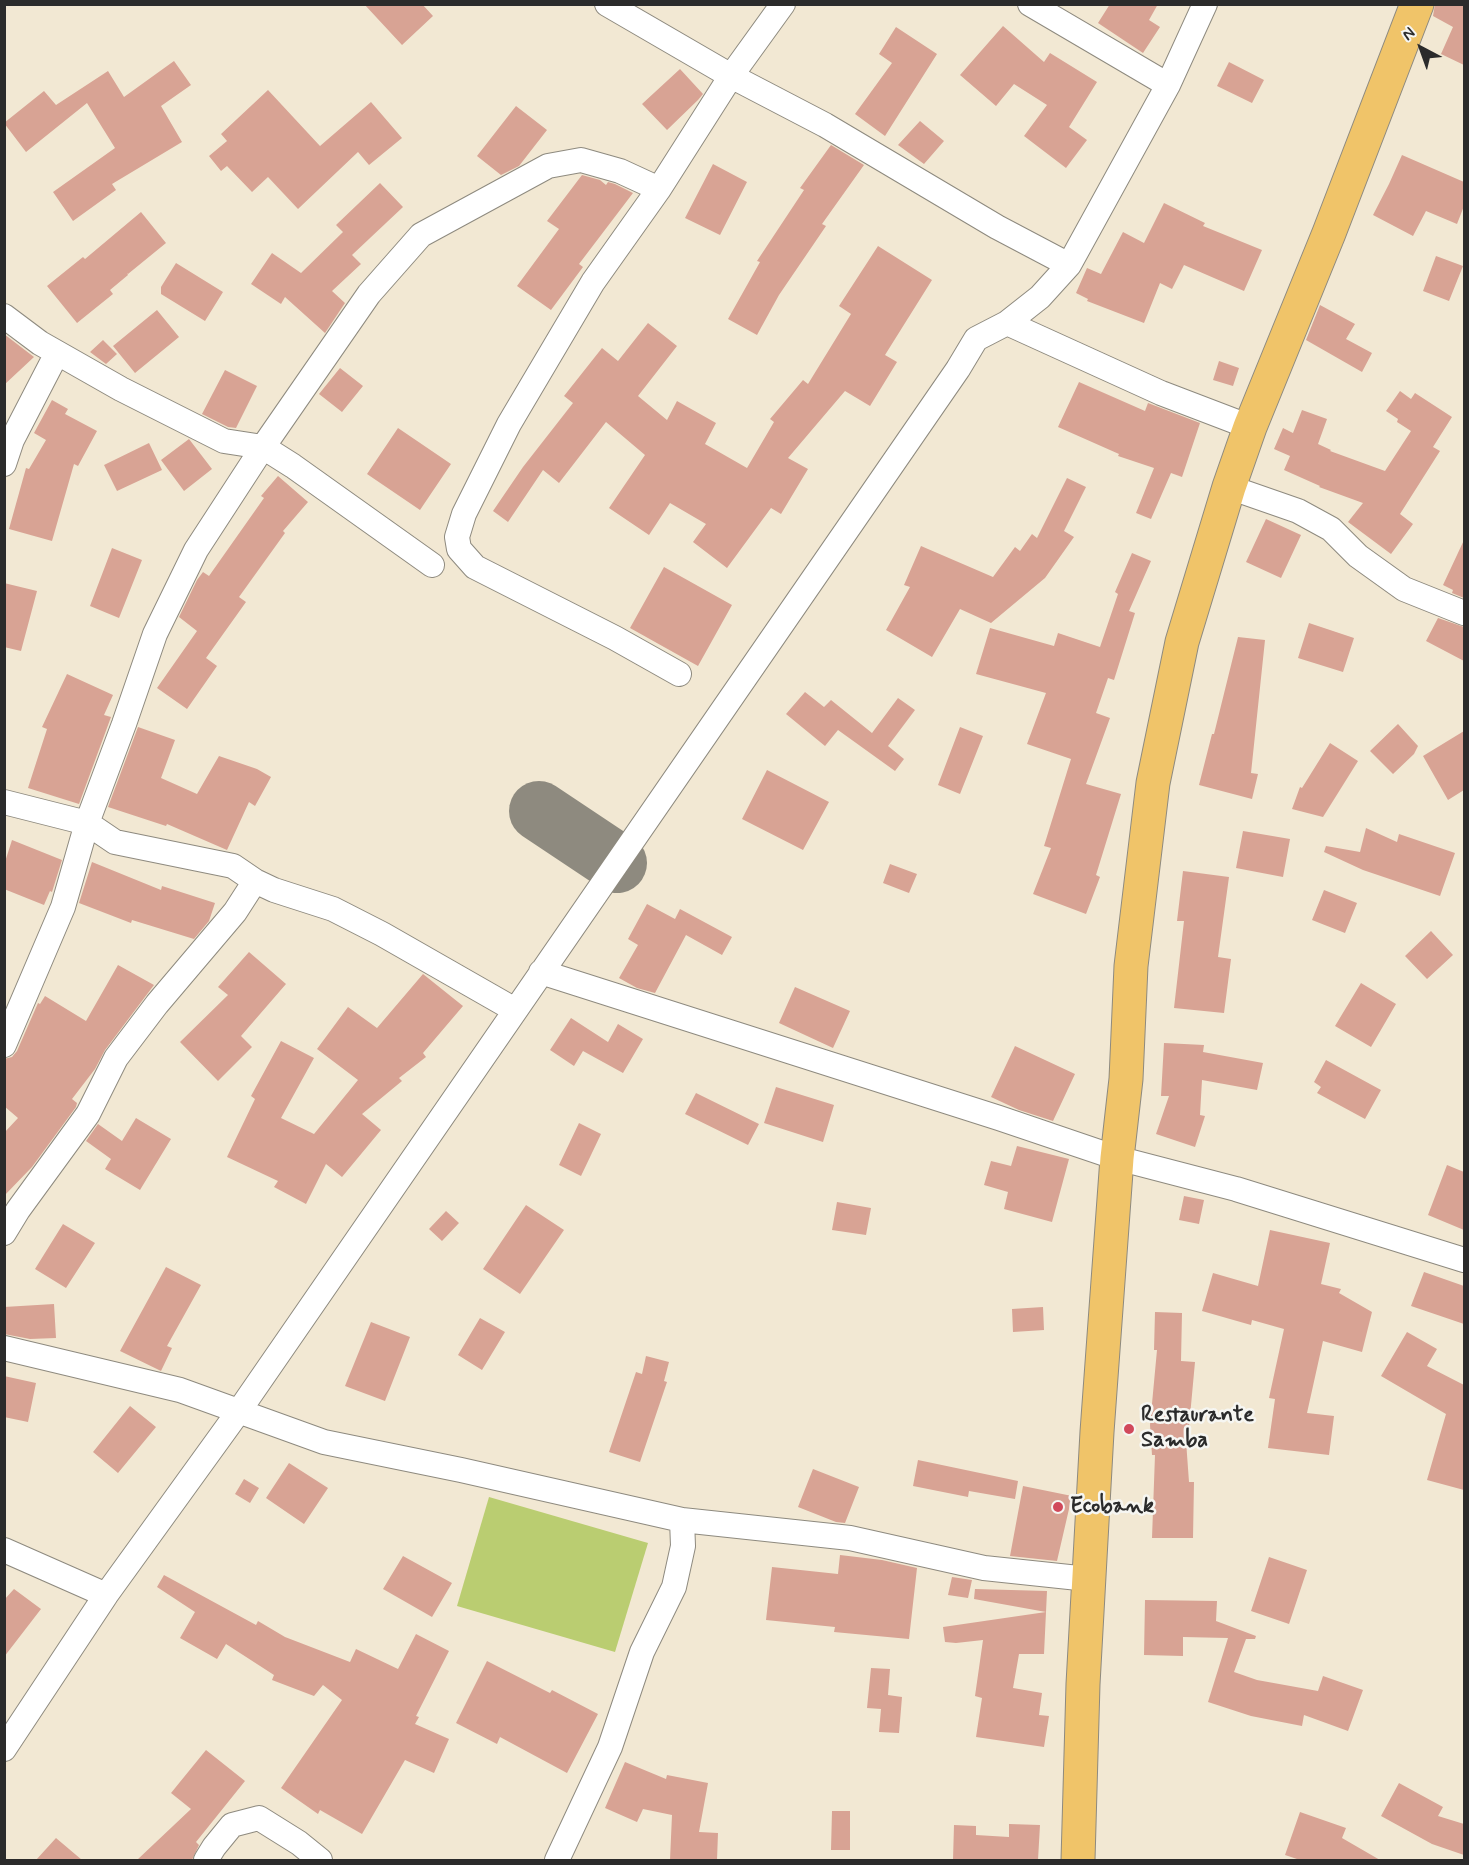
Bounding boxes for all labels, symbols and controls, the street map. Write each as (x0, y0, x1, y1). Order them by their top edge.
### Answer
north arrow (1391, 18, 1451, 78)
text: N (1398, 23, 1420, 45)
place label: Restaurante Samba (1141, 1403, 1254, 1454)
marker: Restaurante Samba (1122, 1422, 1136, 1436)
place label: Ecobank (1070, 1494, 1154, 1520)
marker: Ecobank (1051, 1500, 1065, 1514)

